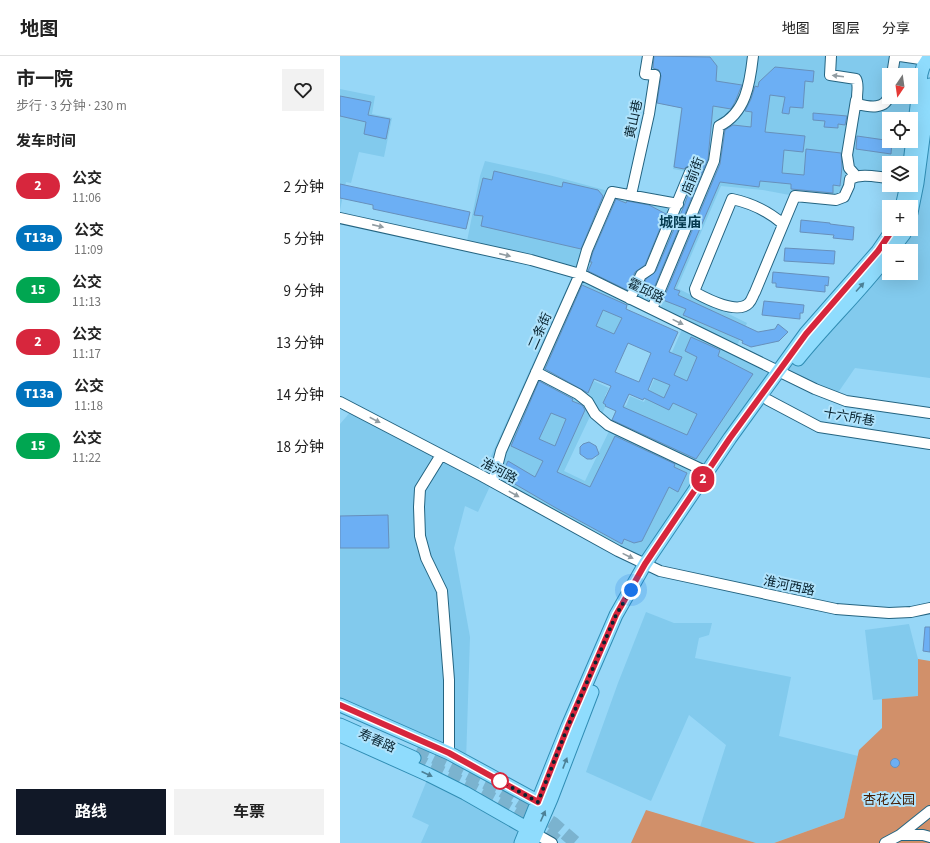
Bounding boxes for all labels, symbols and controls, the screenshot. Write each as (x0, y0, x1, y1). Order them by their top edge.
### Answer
text: 地图 (20, 16, 58, 43)
text: 地图 (782, 19, 810, 39)
text: 图层 (832, 19, 860, 39)
text: 分享 (882, 19, 910, 39)
text: 市一院 (16, 66, 73, 93)
north arrow (882, 68, 918, 104)
map controls (882, 68, 918, 280)
button: heart (282, 69, 324, 111)
one-way arrow (832, 73, 844, 80)
text: 步行 · 3 分钟 · 230 m (16, 97, 127, 115)
street label: 黄山巷 (621, 98, 647, 140)
button: locate (882, 112, 918, 148)
text: 发车时间 (16, 131, 76, 152)
street label: 庙前街 (678, 155, 708, 197)
button: layers (882, 156, 918, 192)
text: 公交 (72, 168, 102, 189)
text: 2 (34, 176, 42, 196)
text: 2 分钟 (284, 177, 324, 198)
text: 11:06 (72, 189, 101, 207)
button: + (882, 200, 918, 236)
district label: 城隍庙 (659, 213, 701, 233)
text: 公交 (74, 220, 104, 241)
one-way arrow (372, 224, 384, 230)
text: T13a (24, 228, 54, 248)
text: 5 分钟 (284, 229, 324, 250)
text: 11:09 (74, 241, 103, 259)
button: − (882, 244, 918, 280)
one-way arrow (499, 252, 511, 258)
text: 公交 (72, 272, 102, 293)
street label: 霍邱路 (625, 274, 667, 308)
text: 15 (31, 280, 45, 300)
text: 9 分钟 (284, 281, 324, 302)
one-way arrow (856, 282, 865, 293)
text: 11:13 (72, 293, 101, 311)
street label: 二条街 (524, 310, 556, 352)
one-way arrow (672, 318, 683, 325)
text: 公交 (72, 324, 102, 345)
text: 2 (34, 332, 42, 352)
text: 13 分钟 (276, 333, 324, 354)
text: 11:17 (72, 345, 101, 363)
text: 公交 (74, 376, 104, 397)
text: T13a (24, 384, 54, 404)
text: 14 分钟 (276, 385, 324, 406)
text: 11:18 (74, 397, 103, 415)
street label: 十六所巷 (822, 404, 876, 430)
one-way arrow (369, 417, 381, 423)
text: 公交 (72, 428, 102, 449)
text: 15 (31, 436, 45, 456)
text: 18 分钟 (276, 437, 324, 458)
text: 11:22 (72, 449, 101, 467)
street label: 淮河路 (478, 454, 520, 488)
line badge: 2 (690, 466, 716, 492)
text: 2 (699, 469, 707, 489)
one-way arrow (508, 491, 520, 497)
one-way arrow (623, 553, 634, 559)
street label: 淮河西路 (762, 572, 816, 600)
your location (621, 580, 641, 600)
street label: 寿春路 (356, 725, 398, 757)
one-way arrow (562, 756, 568, 768)
one-way arrow (421, 771, 432, 777)
unlabelled marker (491, 772, 509, 790)
button: 路线 (16, 789, 166, 835)
button: 车票 (174, 789, 324, 835)
park label: 杏花公园 (863, 791, 915, 809)
one-way arrow (540, 811, 546, 822)

